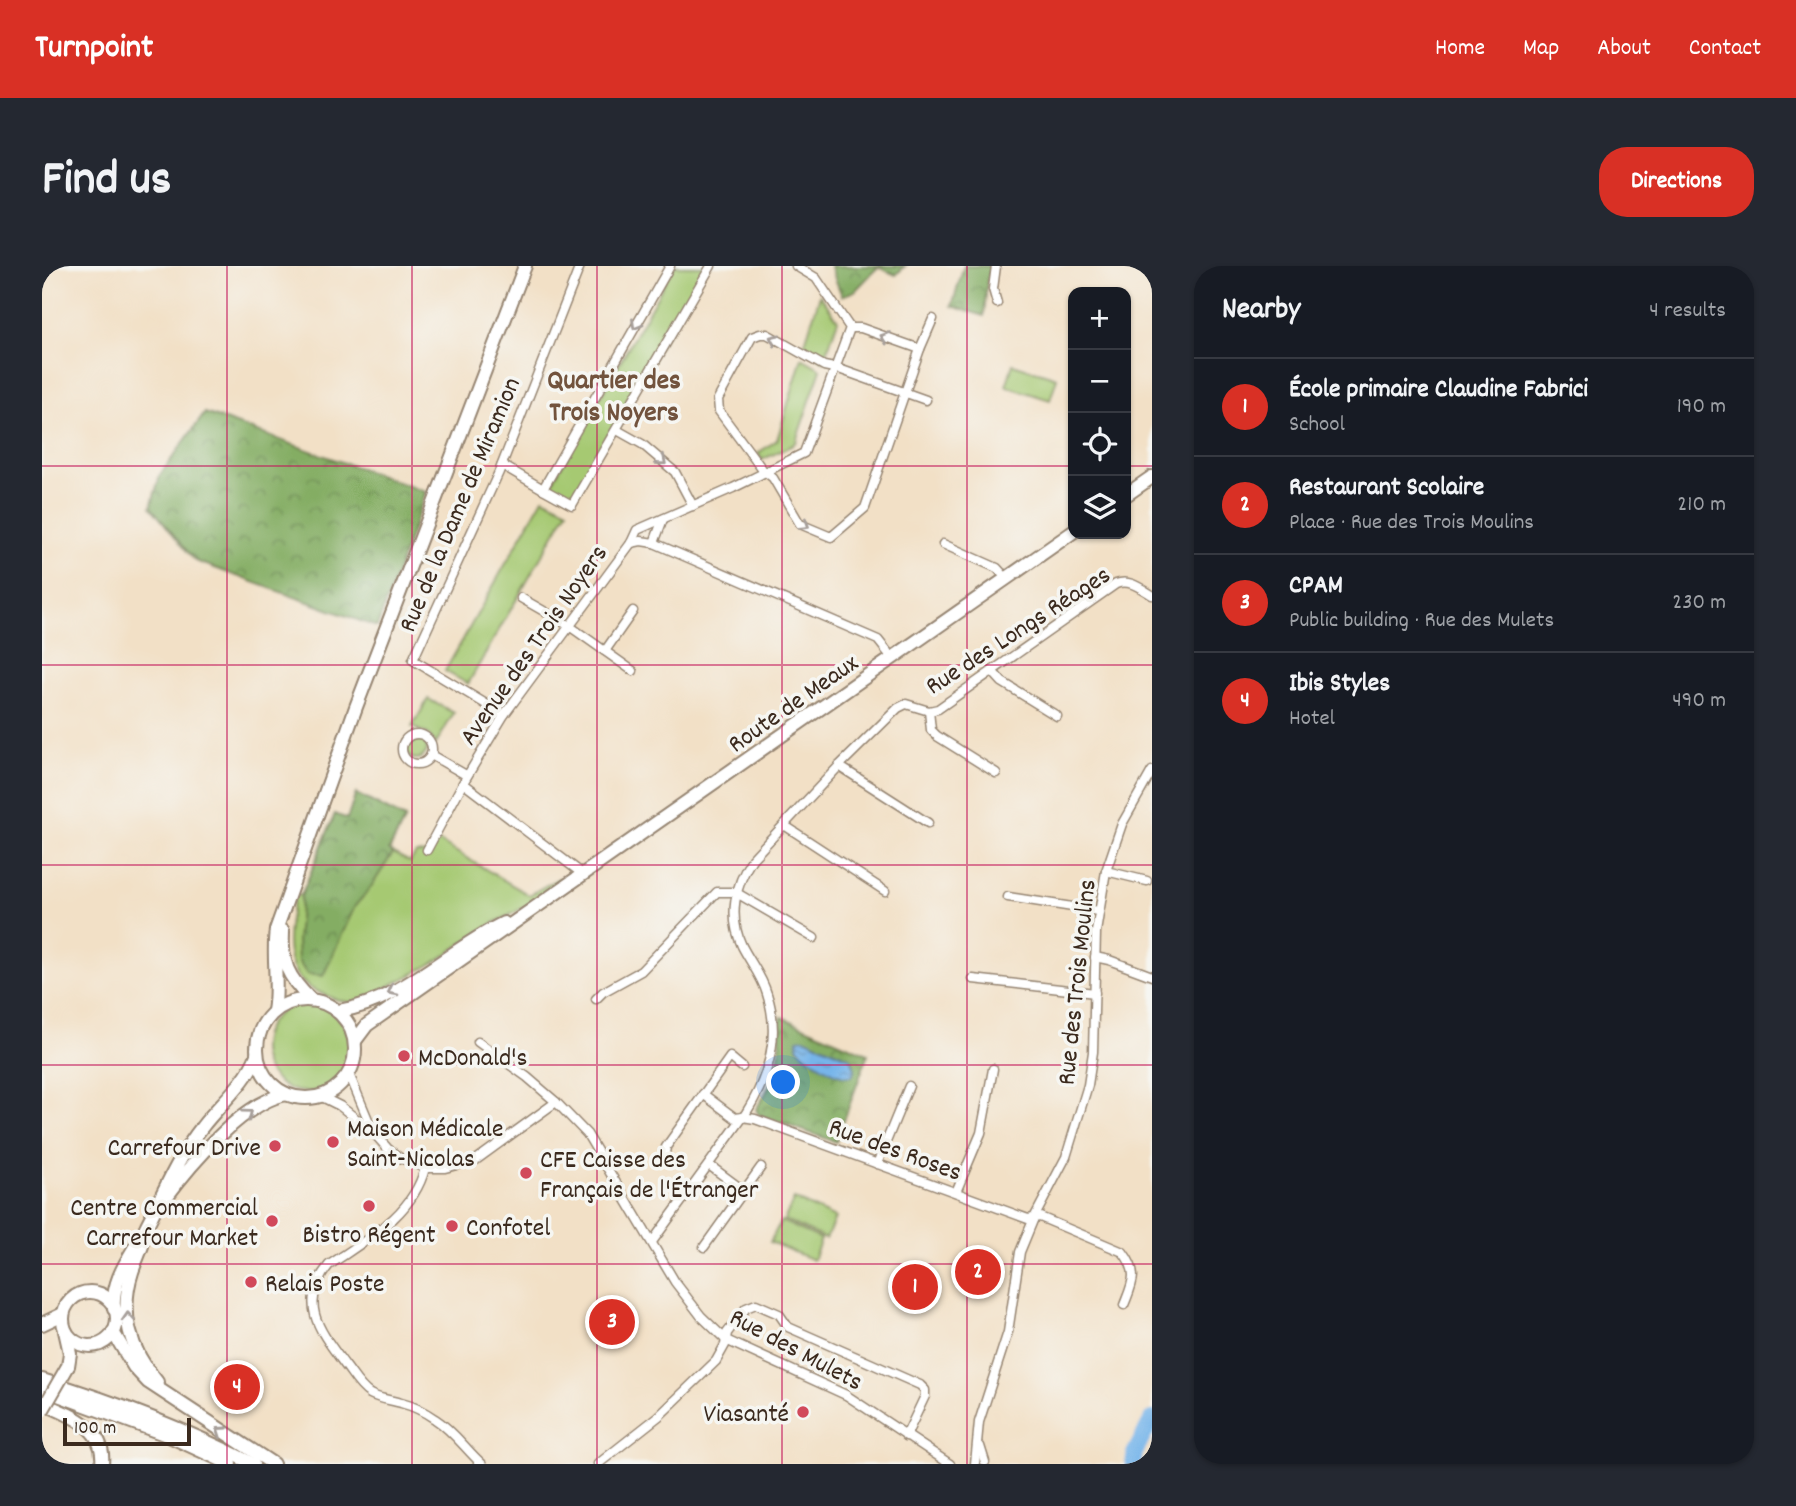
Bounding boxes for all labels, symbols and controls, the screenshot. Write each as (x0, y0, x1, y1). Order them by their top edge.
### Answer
text: Turnpoint (35, 26, 153, 73)
text: Home (1435, 32, 1485, 66)
text: Map (1523, 32, 1559, 66)
text: About (1597, 32, 1651, 66)
text: Contact (1689, 32, 1761, 66)
text: Find us (42, 147, 171, 217)
button: Directions (1599, 147, 1754, 217)
map controls (1068, 287, 1131, 539)
button: + (1068, 287, 1131, 350)
text: Nearby (1222, 290, 1300, 333)
text: 4 results (1649, 295, 1726, 328)
one-way arrow (631, 318, 644, 331)
one-way arrow (880, 331, 892, 345)
one-way arrow (769, 334, 782, 347)
button: − (1068, 350, 1131, 413)
district label: Quartier des Trois Noyers (547, 363, 681, 435)
street label: Rue de la Dame de Miramion (391, 372, 532, 639)
text: École primaire Claudine Fabrici (1289, 372, 1588, 409)
text: 1 (1242, 391, 1248, 424)
text: 190 m (1677, 391, 1726, 424)
text: School (1289, 409, 1345, 442)
button: locate (1068, 413, 1131, 476)
one-way arrow (654, 453, 667, 465)
text: Restaurant Scolaire (1289, 470, 1484, 507)
button: layers (1068, 476, 1131, 539)
text: 2 (1240, 489, 1250, 522)
text: 210 m (1677, 489, 1726, 522)
text: Place · Rue des Trois Moulins (1289, 507, 1534, 540)
one-way arrow (798, 517, 811, 530)
street label: Avenue des Trois Noyers (451, 538, 618, 754)
street label: Rue des Longs Réages (919, 558, 1119, 706)
text: CPAM (1289, 568, 1343, 605)
text: 3 (1240, 587, 1250, 620)
text: 230 m (1672, 587, 1726, 620)
text: Public building · Rue des Mulets (1289, 605, 1554, 638)
street label: Route de Meaux (721, 646, 867, 764)
text: Ibis Styles (1289, 666, 1390, 703)
text: 4 (1240, 685, 1250, 718)
text: 490 m (1672, 685, 1726, 718)
text: Hotel (1289, 703, 1335, 736)
street label: Rue des Trois Moulins (1049, 877, 1108, 1087)
one-way arrow (387, 983, 400, 997)
place label: McDonald's (418, 1041, 527, 1078)
marker: McDonald's (396, 1048, 412, 1064)
your location (766, 1065, 800, 1099)
one-way arrow (240, 1110, 253, 1122)
street label: Rue des Roses (823, 1110, 967, 1193)
place label: Maison Médicale Saint-Nicolas (347, 1112, 503, 1179)
place label: Carrefour Drive (108, 1131, 261, 1168)
marker: Maison Médicale Saint-Nicolas (325, 1134, 341, 1150)
marker: Carrefour Drive (267, 1138, 283, 1154)
place label: CFE Caisse des Français de l'Étranger (540, 1143, 759, 1210)
marker: CFE Caisse des Français de l'Étranger (518, 1165, 534, 1181)
place label: Centre Commercial Carrefour Market (70, 1191, 258, 1258)
marker: Bistro Régent (361, 1198, 377, 1214)
place label: Confotel (466, 1211, 550, 1248)
marker: Centre Commercial Carrefour Market (264, 1213, 280, 1229)
place label: Bistro Régent (302, 1218, 436, 1255)
marker: Confotel (444, 1218, 460, 1234)
pin: 2 (955, 1246, 1001, 1298)
pin: 1 (892, 1261, 938, 1313)
place label: Relais Poste (265, 1267, 385, 1304)
marker: Relais Poste (243, 1274, 259, 1290)
pin: 3 (589, 1296, 635, 1348)
street label: Rue des Mulets (722, 1300, 869, 1402)
one-way arrow (121, 1311, 136, 1322)
pin: 4 (214, 1361, 260, 1413)
place label: Viasanté (704, 1397, 789, 1434)
marker: Viasanté (795, 1404, 811, 1420)
scale bar (63, 1415, 191, 1447)
text: 100 m (74, 1416, 116, 1443)
one-way arrow (216, 1427, 229, 1439)

